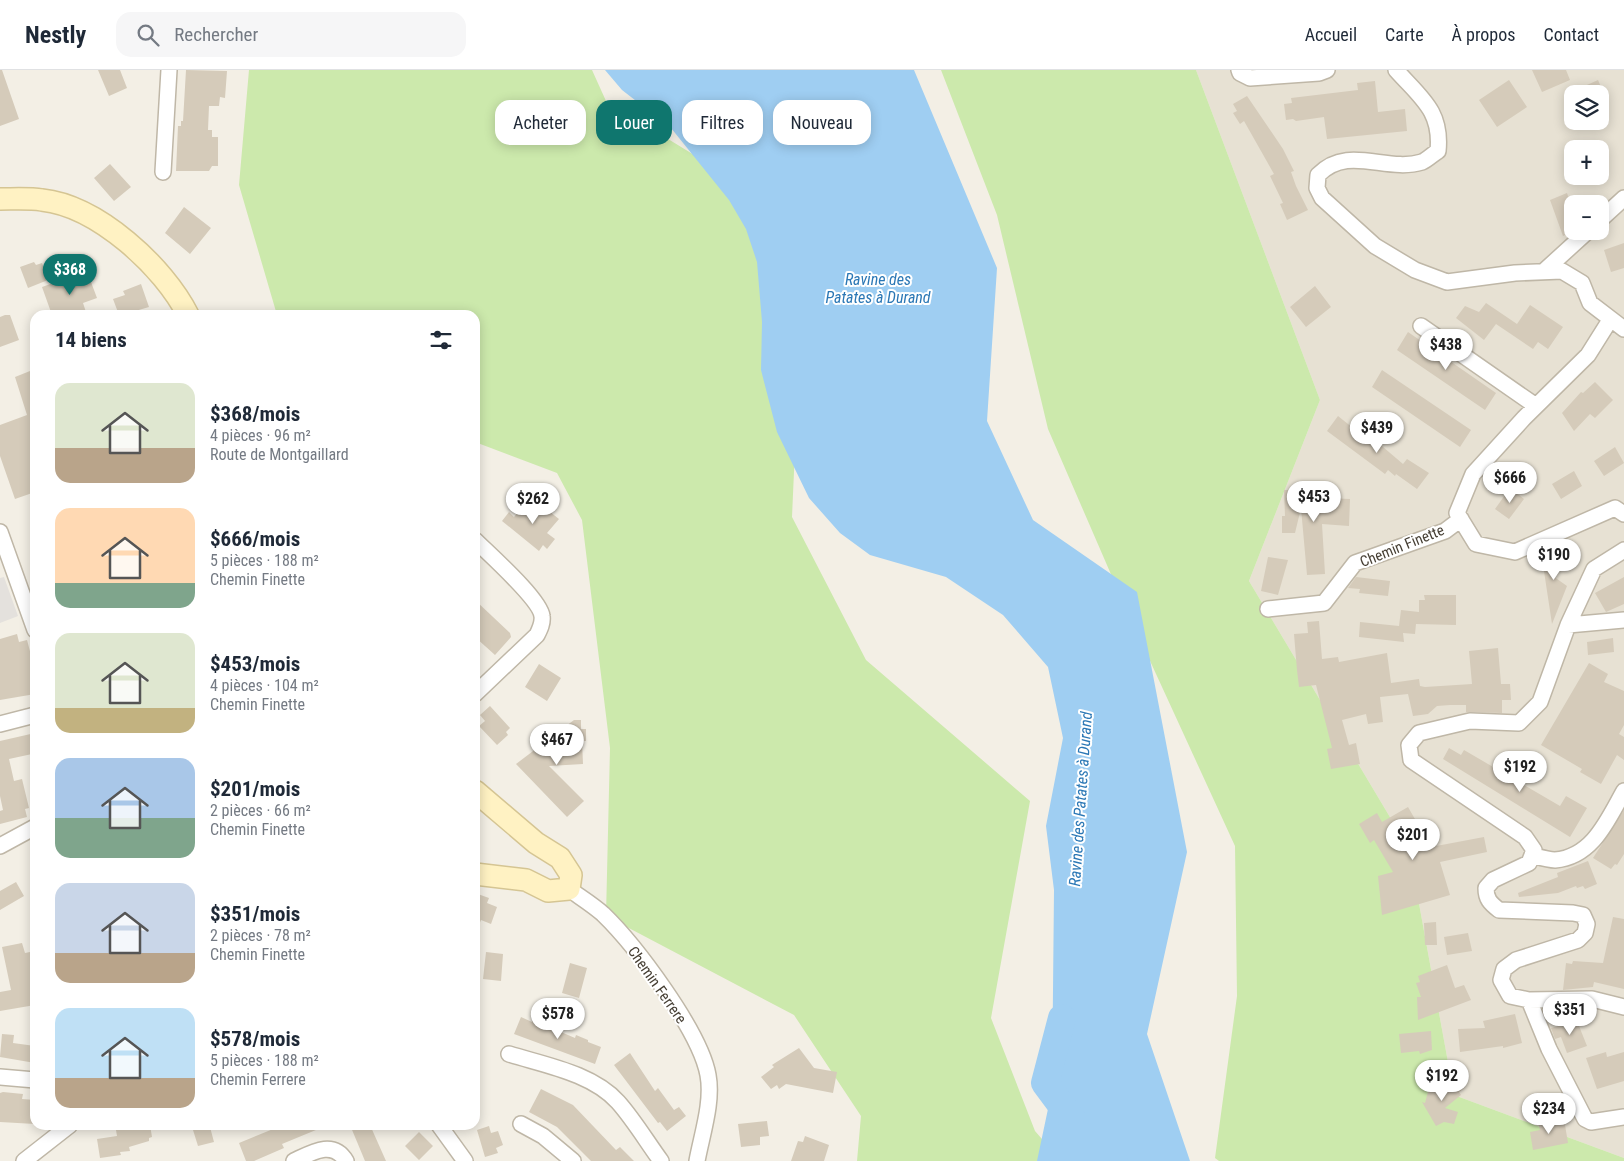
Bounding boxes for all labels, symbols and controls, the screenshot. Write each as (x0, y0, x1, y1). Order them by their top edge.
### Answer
search box (116, 12, 466, 57)
text: Nestly (25, 21, 86, 49)
icon: search (134, 21, 162, 49)
text: Rechercher (174, 23, 258, 46)
text: Accueil (1305, 24, 1357, 45)
text: Carte (1385, 24, 1424, 45)
text: À propos (1452, 24, 1515, 45)
text: Contact (1543, 24, 1599, 45)
map controls (1564, 85, 1609, 240)
button: layers (1564, 85, 1609, 130)
chip: Acheter (495, 100, 586, 145)
chip: Louer (596, 100, 672, 145)
chip: Filtres (682, 100, 763, 145)
chip: Nouveau (773, 100, 871, 145)
button: + (1564, 140, 1609, 185)
button: − (1564, 195, 1609, 240)
pin: $368 (40, 254, 100, 296)
text: $368 (54, 260, 86, 279)
water label: Ravine des Patates à Durand (825, 270, 931, 307)
icon: filters (427, 326, 455, 354)
text: 14 biens (55, 328, 127, 352)
pin: $438 (1416, 328, 1476, 371)
text: $438 (1430, 335, 1462, 354)
text: $368/mois (210, 402, 300, 426)
icon: home (95, 403, 155, 463)
pin: $439 (1347, 412, 1407, 454)
text: $439 (1361, 418, 1393, 437)
text: 4 pièces · 96 m² (210, 426, 311, 445)
text: Route de Montgaillard (210, 445, 349, 464)
pin: $666 (1480, 462, 1540, 504)
text: $666 (1494, 468, 1526, 487)
pin: $453 (1284, 480, 1344, 523)
pin: $262 (503, 482, 563, 525)
text: $453 (1298, 487, 1330, 506)
text: $262 (517, 489, 549, 508)
street label: Chemin Finette (1357, 521, 1447, 571)
text: $666/mois (210, 527, 300, 551)
icon: home (95, 528, 155, 588)
pin: $190 (1524, 538, 1584, 581)
text: $190 (1538, 545, 1570, 564)
text: 5 pièces · 188 m² (210, 551, 319, 570)
text: Chemin Finette (210, 570, 305, 589)
text: $453/mois (210, 652, 300, 676)
icon: home (95, 653, 155, 713)
text: 4 pièces · 104 m² (210, 676, 319, 695)
text: Chemin Finette (210, 695, 305, 714)
water label: Ravine des Patates à Durand (1065, 711, 1096, 887)
pin: $467 (527, 724, 587, 766)
text: $467 (541, 730, 573, 749)
pin: $192 (1490, 750, 1550, 793)
text: $192 (1504, 757, 1536, 776)
text: $201/mois (210, 777, 300, 801)
icon: home (95, 778, 155, 838)
text: 2 pièces · 66 m² (210, 801, 311, 820)
pin: $201 (1383, 818, 1443, 861)
text: Chemin Finette (210, 820, 305, 839)
text: $201 (1397, 825, 1429, 844)
text: $351/mois (210, 902, 300, 926)
icon: home (95, 903, 155, 963)
text: 2 pièces · 78 m² (210, 926, 311, 945)
street label: Chemin Ferrere (624, 943, 690, 1027)
text: Chemin Finette (210, 945, 305, 964)
pin: $351 (1540, 994, 1600, 1036)
pin: $578 (528, 998, 588, 1040)
text: $351 (1554, 1000, 1586, 1019)
text: $578 (542, 1004, 574, 1023)
text: $578/mois (210, 1027, 300, 1051)
icon: home (95, 1028, 155, 1088)
text: 5 pièces · 188 m² (210, 1051, 319, 1070)
pin: $192 (1412, 1060, 1472, 1102)
text: $192 (1426, 1066, 1458, 1085)
text: Chemin Ferrere (210, 1070, 306, 1089)
pin: $234 (1519, 1092, 1579, 1135)
text: $234 (1533, 1099, 1565, 1118)

